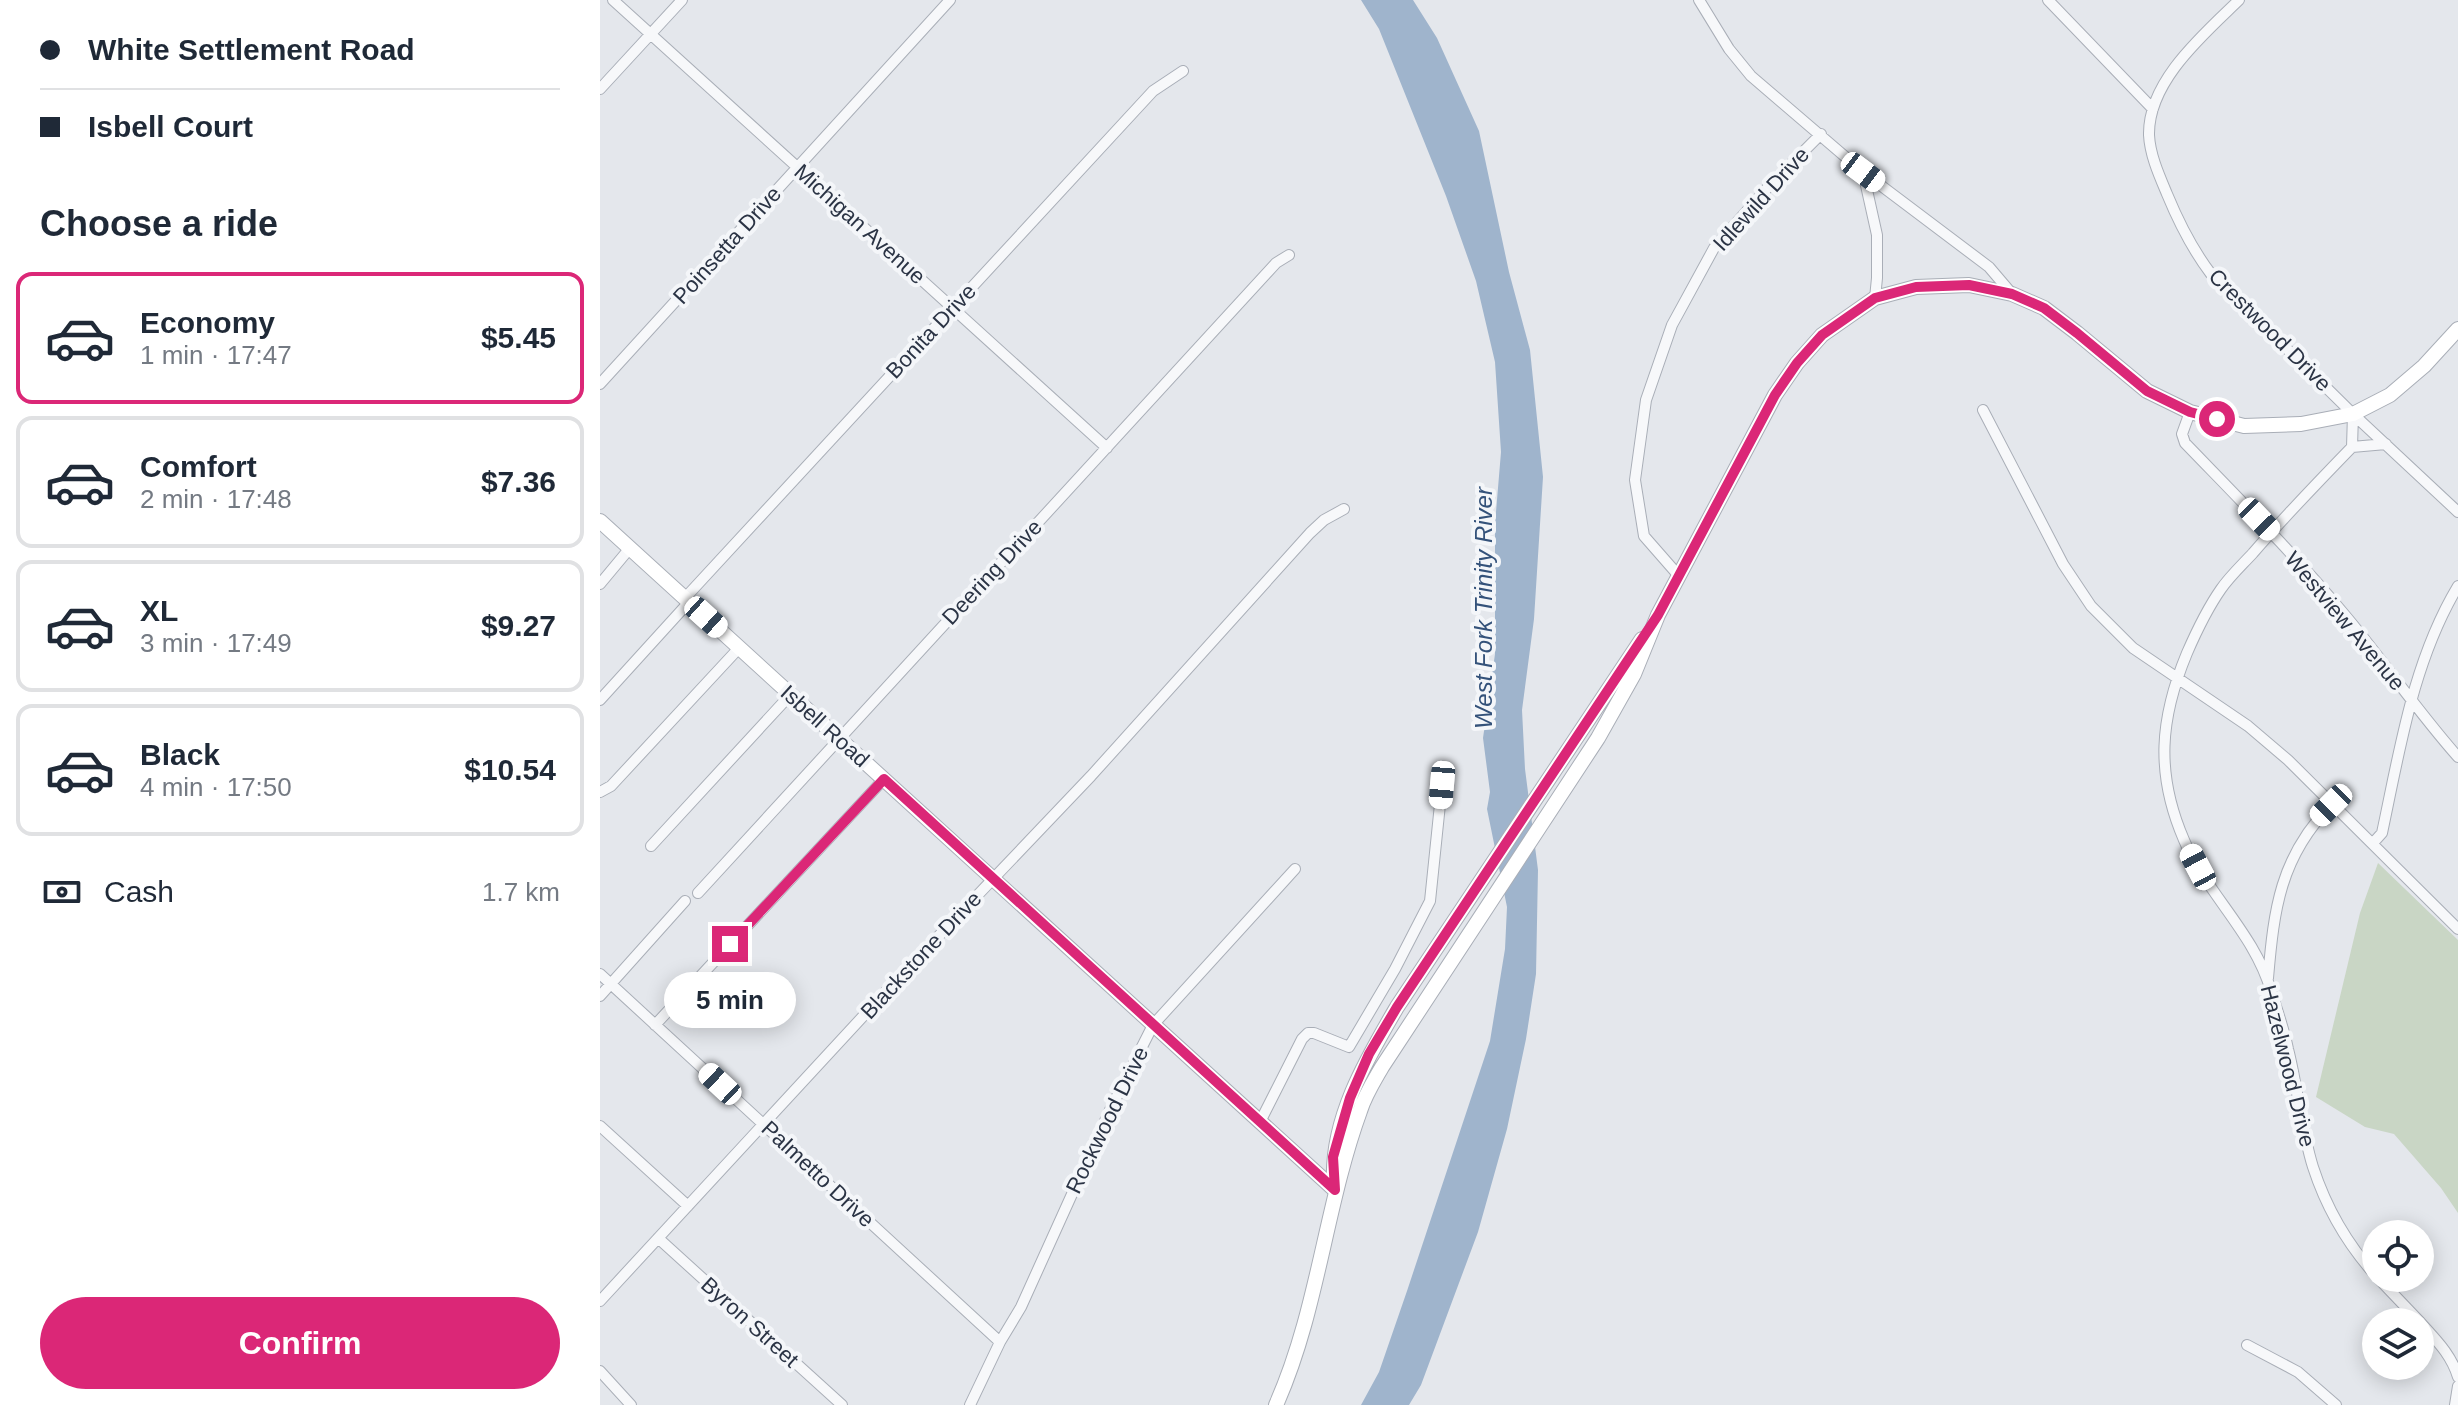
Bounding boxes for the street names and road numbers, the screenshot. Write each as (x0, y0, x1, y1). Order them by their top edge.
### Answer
street label: Idlewild Drive (1708, 142, 1814, 256)
street label: Michigan Avenue (790, 159, 930, 289)
street label: Poinsetta Drive (668, 181, 786, 309)
street label: Crestwood Drive (2204, 264, 2336, 396)
street label: Bonita Drive (881, 279, 981, 383)
street label: Deering Drive (937, 514, 1047, 630)
street label: Westview Avenue (2280, 547, 2410, 695)
street label: Isbell Road (776, 680, 874, 772)
street label: Blackstone Drive (856, 886, 986, 1024)
street label: Hazelwood Drive (2256, 982, 2320, 1150)
street label: Rockwood Drive (1061, 1043, 1153, 1197)
street label: Palmetto Drive (757, 1116, 879, 1232)
street label: Byron Street (696, 1272, 804, 1372)

